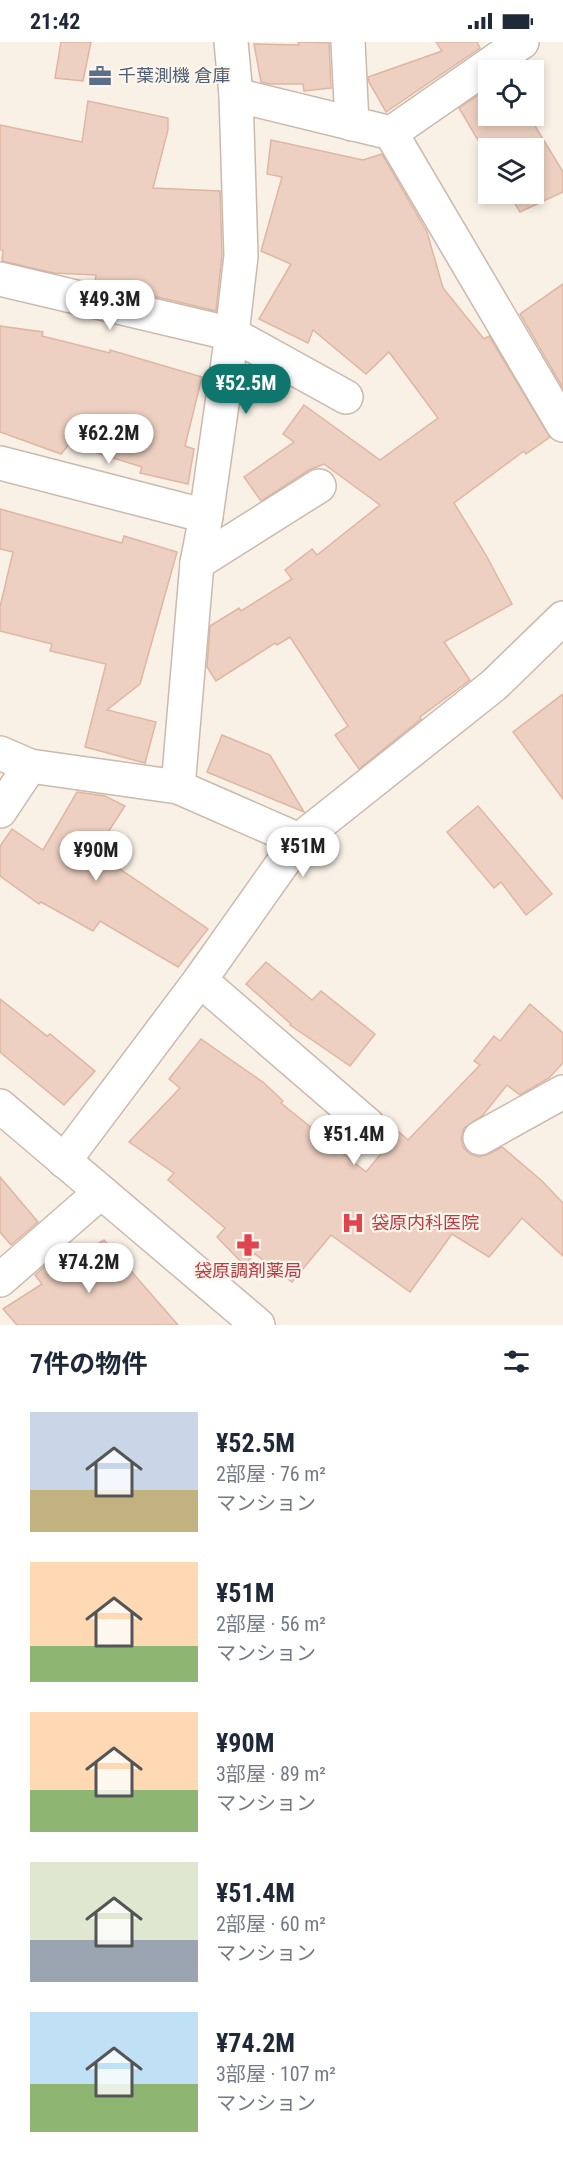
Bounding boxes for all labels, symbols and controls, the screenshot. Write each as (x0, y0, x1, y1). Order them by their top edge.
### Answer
text: 21:42 (30, 9, 81, 34)
map controls (478, 60, 544, 204)
button: locate (478, 60, 544, 126)
office icon: 千葉測機 倉庫 (87, 63, 113, 89)
place label: 千葉測機 倉庫 (118, 65, 230, 86)
button: layers (478, 138, 544, 204)
pin: ¥49.3M (61, 280, 159, 331)
text: ¥49.3M (80, 287, 140, 311)
pin: ¥52.5M (197, 364, 295, 415)
text: ¥52.5M (216, 371, 276, 395)
pin: ¥62.2M (60, 414, 158, 465)
text: ¥62.2M (79, 421, 139, 445)
pin: ¥51M (267, 827, 339, 878)
pin: ¥90M (60, 831, 132, 882)
text: ¥51M (281, 834, 325, 858)
text: ¥90M (74, 838, 118, 862)
pin: ¥51.4M (305, 1115, 403, 1166)
text: ¥51.4M (324, 1122, 384, 1146)
hospital icon: 袋原内科医院 (340, 1210, 366, 1236)
place label: 袋原内科医院 (371, 1212, 479, 1233)
pharmacy icon: 袋原調剤薬局 (235, 1232, 261, 1258)
pin: ¥74.2M (40, 1243, 138, 1294)
text: ¥74.2M (59, 1250, 119, 1274)
place label: 袋原調剤薬局 (194, 1260, 302, 1281)
icon: filters (500, 1345, 533, 1378)
text: 7件の物件 (30, 1349, 147, 1379)
text: ¥52.5M (216, 1428, 295, 1458)
icon: home (78, 1436, 150, 1508)
text: 2部屋 · 76 m² (216, 1462, 326, 1486)
text: マンション (216, 1491, 316, 1515)
text: ¥51M (216, 1578, 274, 1608)
icon: home (78, 1586, 150, 1658)
text: 2部屋 · 56 m² (216, 1612, 326, 1636)
text: マンション (216, 1641, 316, 1665)
text: ¥90M (216, 1728, 274, 1758)
icon: home (78, 1736, 150, 1808)
text: 3部屋 · 89 m² (216, 1762, 326, 1786)
text: マンション (216, 1791, 316, 1815)
text: ¥51.4M (216, 1878, 295, 1908)
icon: home (78, 1886, 150, 1958)
text: 2部屋 · 60 m² (216, 1912, 326, 1936)
text: マンション (216, 1941, 316, 1965)
text: ¥74.2M (216, 2028, 295, 2058)
icon: home (78, 2036, 150, 2108)
text: 3部屋 · 107 m² (216, 2062, 336, 2086)
text: マンション (216, 2091, 316, 2115)

